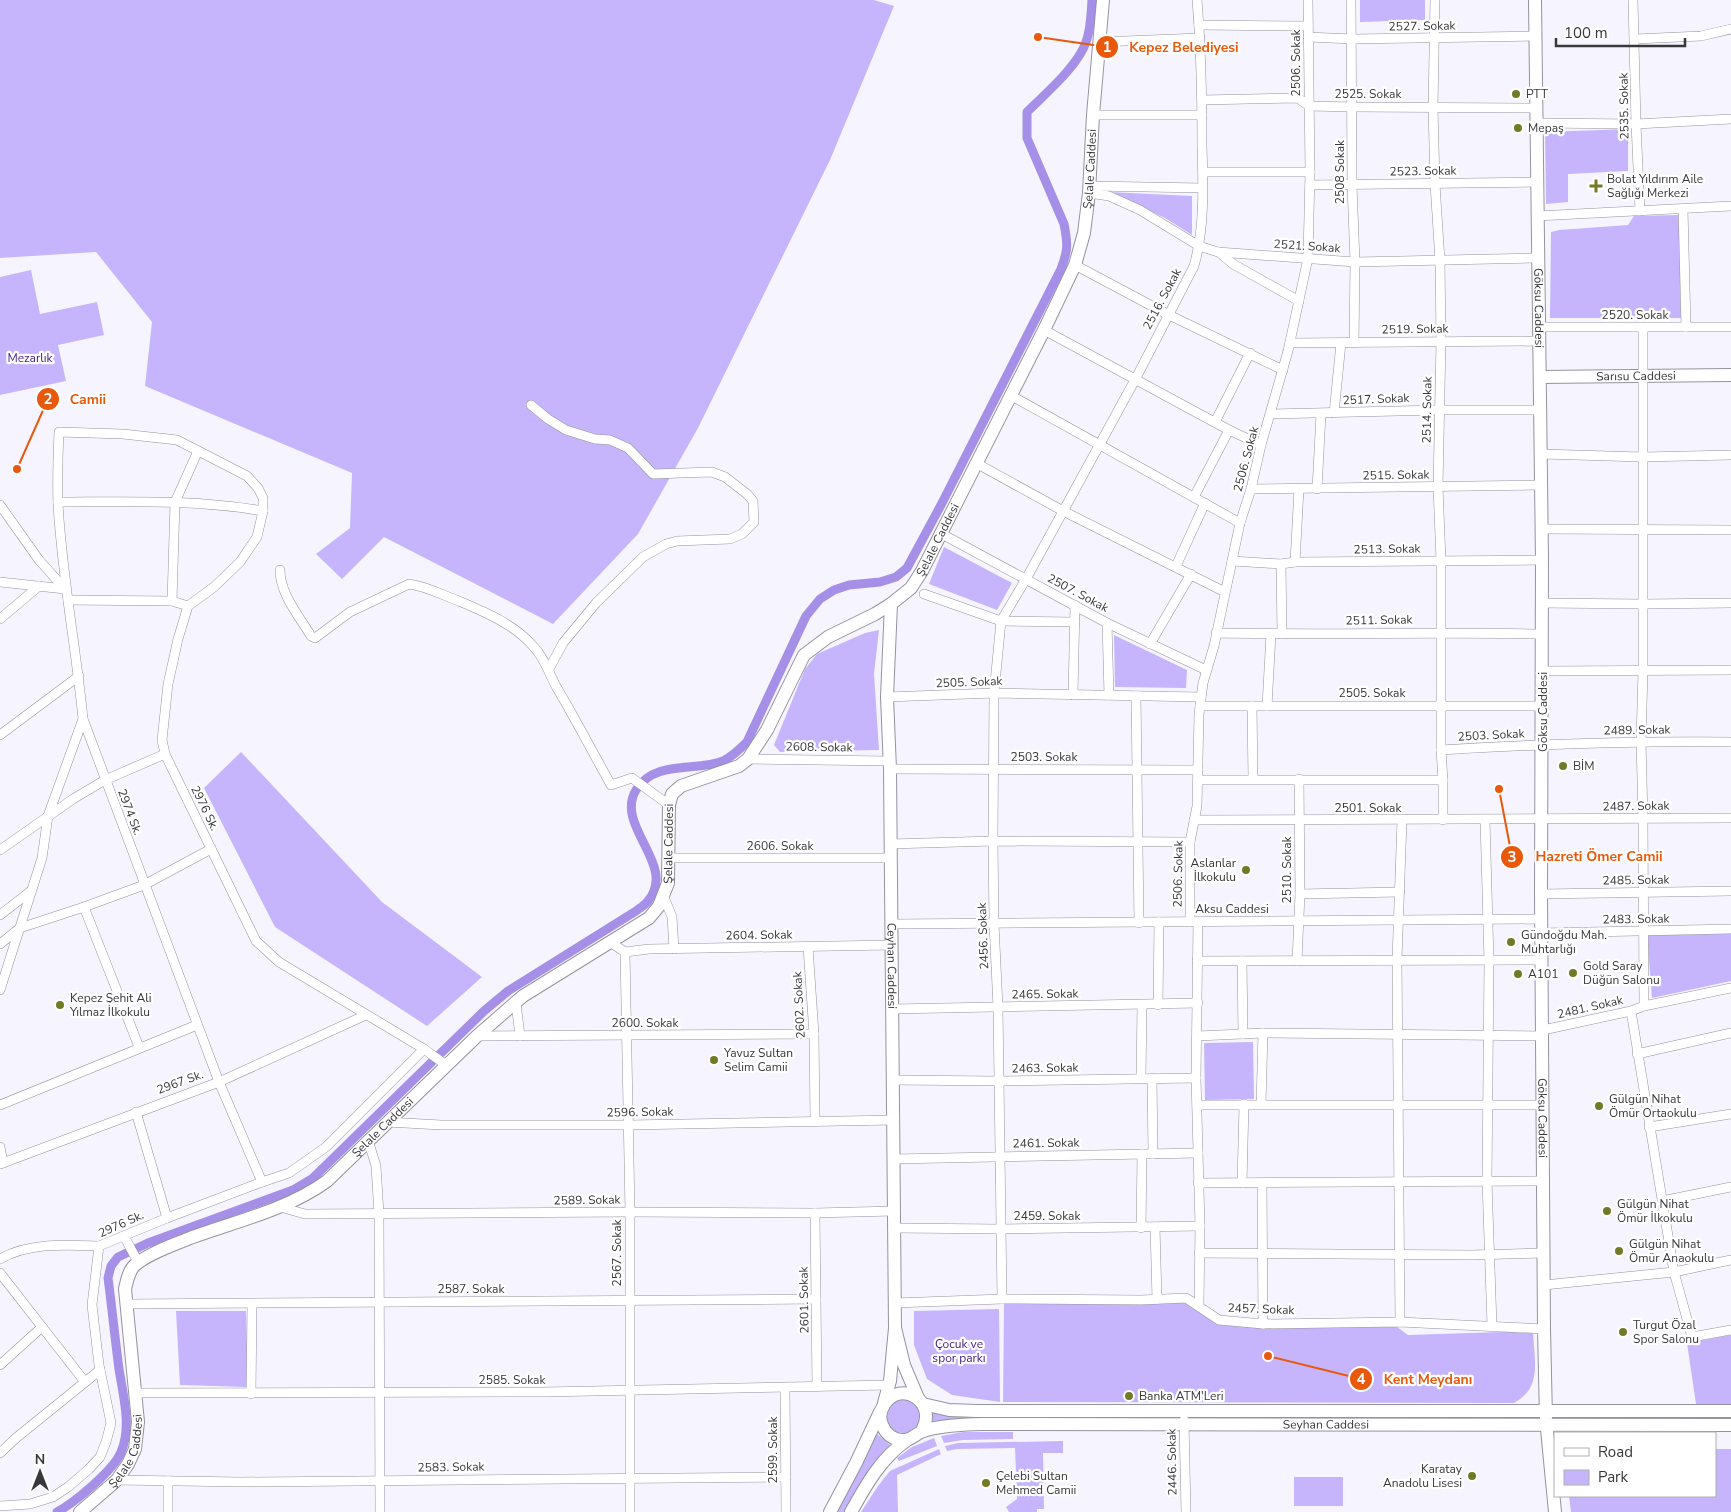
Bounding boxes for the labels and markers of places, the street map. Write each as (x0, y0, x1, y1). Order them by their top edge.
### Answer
callout: Kepez Belediyesi (1094, 32, 1249, 61)
place label: PTT (1526, 86, 1549, 102)
marker: PTT (1510, 88, 1522, 100)
place label: Mepaş (1528, 120, 1564, 136)
marker: Mepaş (1512, 122, 1524, 134)
place label: Bolat Yıldırım Aile Sağlığı Merkezi (1607, 171, 1703, 201)
marker: Bolat Yıldırım Aile Sağlığı Merkezi (1589, 179, 1603, 193)
callout: Camii (35, 384, 117, 413)
place label: BİM (1573, 758, 1594, 774)
marker: BİM (1557, 760, 1569, 772)
callout: Hazreti Ömer Camii (1500, 842, 1672, 871)
place label: Aslanlar İlkokulu (1191, 855, 1237, 885)
marker: Aslanlar İlkokulu (1240, 864, 1252, 876)
place label: Gündoğdu Mah. Muhtarlığı (1521, 927, 1607, 957)
marker: Gündoğdu Mah. Muhtarlığı (1505, 936, 1517, 948)
place label: Gold Saray Düğün Salonu (1583, 958, 1660, 988)
place label: A101 (1528, 966, 1558, 982)
marker: Gold Saray Düğün Salonu (1567, 967, 1579, 979)
marker: A101 (1512, 968, 1524, 980)
place label: Kepez Şehit Ali Yılmaz İlkokulu (69, 990, 151, 1020)
marker: Kepez Şehit Ali Yılmaz İlkokulu (54, 999, 66, 1011)
place label: Yavuz Sultan Selim Camii (723, 1045, 793, 1075)
marker: Yavuz Sultan Selim Camii (708, 1054, 720, 1066)
place label: Gülgün Nihat Ömür Ortaokulu (1609, 1091, 1697, 1121)
marker: Gülgün Nihat Ömür Ortaokulu (1593, 1100, 1605, 1112)
place label: Gülgün Nihat Ömür İlkokulu (1617, 1196, 1693, 1226)
marker: Gülgün Nihat Ömür İlkokulu (1601, 1205, 1613, 1217)
place label: Gülgün Nihat Ömür Anaokulu (1629, 1236, 1714, 1266)
marker: Gülgün Nihat Ömür Anaokulu (1613, 1245, 1625, 1257)
place label: Turgut Özal Spor Salonu (1633, 1317, 1699, 1347)
marker: Turgut Özal Spor Salonu (1617, 1326, 1629, 1338)
callout: Kent Meydanı (1349, 1365, 1482, 1394)
place label: Banka ATM'Leri (1139, 1388, 1224, 1404)
marker: Banka ATM'Leri (1123, 1390, 1135, 1402)
place label: Karatay Anadolu Lisesi (1383, 1461, 1463, 1491)
place label: Çelebi Sultan Mehmed Camii (996, 1468, 1076, 1498)
marker: Karatay Anadolu Lisesi (1466, 1470, 1478, 1482)
marker: Çelebi Sultan Mehmed Camii (980, 1477, 992, 1489)

